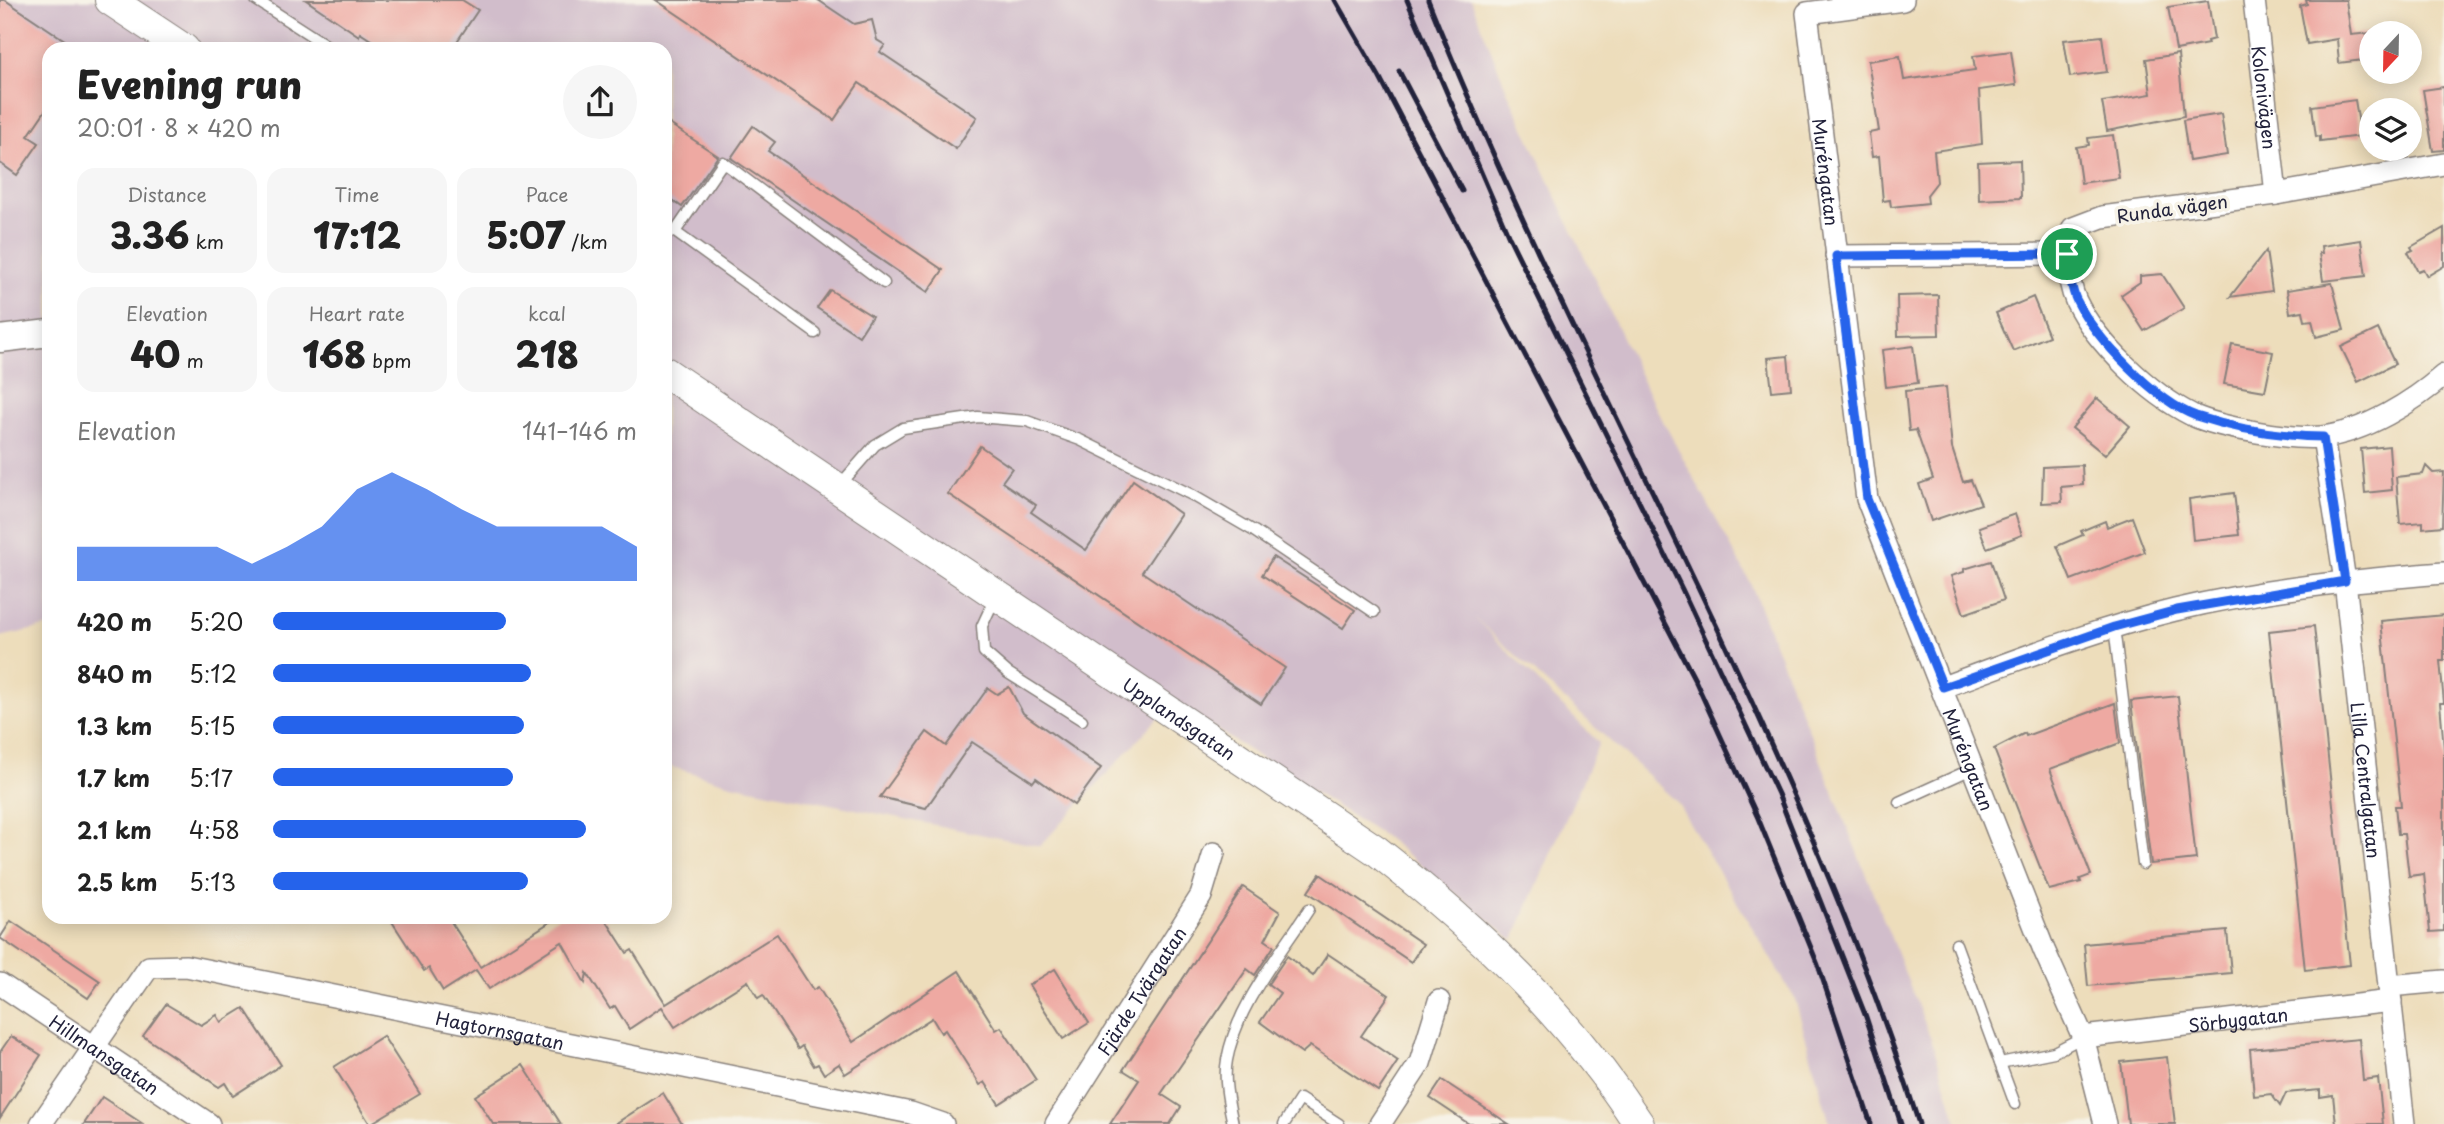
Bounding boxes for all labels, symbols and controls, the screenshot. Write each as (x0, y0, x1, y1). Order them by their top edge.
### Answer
north arrow (2359, 21, 2422, 84)
map controls (2359, 21, 2422, 161)
street label: Kolonivägen (2246, 44, 2284, 151)
text: Evening run (77, 55, 302, 112)
button: share (563, 65, 637, 139)
button: layers (2359, 98, 2422, 161)
text: 20:01 · 8 × 420 m (77, 110, 281, 145)
street label: Muréngatan (1807, 117, 1847, 227)
text: Distance (127, 180, 207, 208)
text: Time (335, 180, 379, 208)
text: Pace (526, 180, 568, 208)
street label: Runda vägen (2115, 187, 2229, 229)
text: 3.36 (110, 208, 189, 261)
text: 17:12 (313, 208, 401, 261)
text: 5:07 (486, 208, 565, 261)
pin (2037, 224, 2097, 284)
text: km (189, 227, 224, 255)
text: /km (565, 227, 608, 255)
icon: arrive (2048, 235, 2086, 273)
text: Elevation (126, 299, 208, 327)
text: Heart rate (309, 299, 405, 327)
text: kcal (528, 299, 566, 327)
text: 40 (130, 327, 180, 380)
text: 168 (302, 327, 366, 380)
text: 218 (515, 327, 579, 380)
text: m (180, 346, 204, 374)
text: bpm (366, 346, 412, 374)
text: Elevation (77, 413, 176, 448)
text: 141–146 m (522, 413, 637, 448)
text: 420 m (77, 604, 152, 639)
text: 5:20 (189, 604, 243, 639)
text: 840 m (77, 656, 153, 691)
text: 5:12 (189, 656, 237, 691)
street label: Upplandsgatan (1117, 670, 1241, 766)
street label: Lilla Centralgatan (2345, 701, 2389, 860)
street label: Muréngatan (1937, 704, 2001, 814)
text: 1.3 km (77, 708, 152, 743)
text: 5:15 (189, 708, 235, 743)
text: 1.7 km (77, 760, 150, 795)
text: 5:17 (189, 760, 233, 795)
text: 2.1 km (77, 812, 152, 847)
text: 4:58 (189, 812, 240, 847)
text: 2.5 km (77, 864, 157, 899)
text: 5:13 (189, 864, 236, 899)
street label: Fjärde Tvärgatan (1090, 921, 1192, 1060)
street label: Sörbygatan (2186, 1000, 2289, 1038)
street label: Hagtornsgatan (433, 1003, 567, 1056)
street label: Hillmansgatan (44, 1008, 165, 1101)

